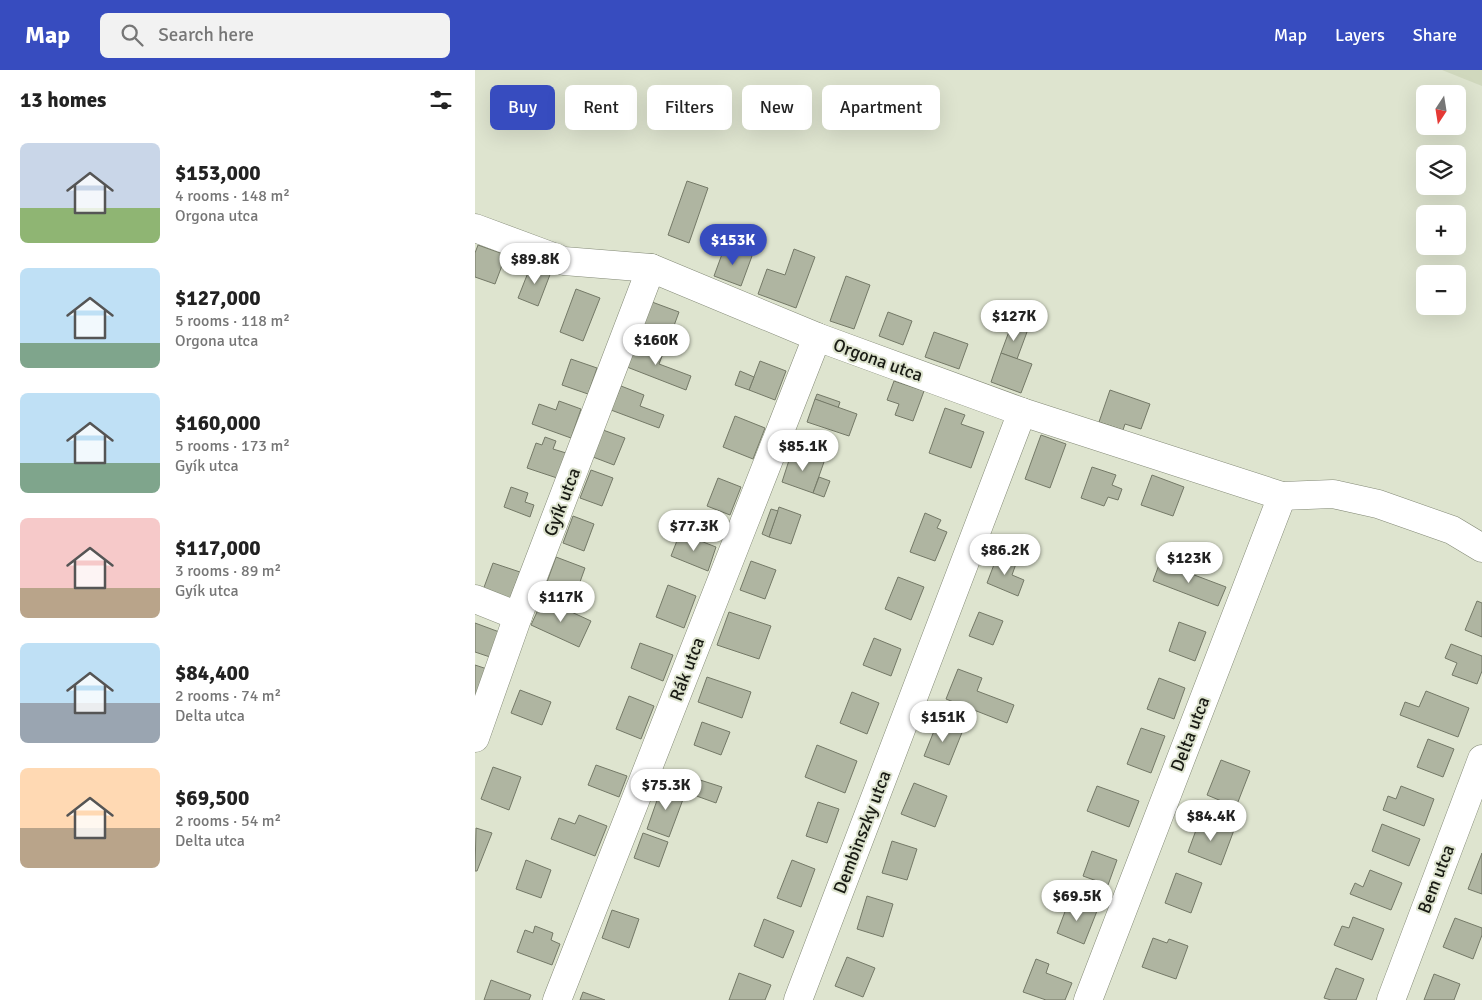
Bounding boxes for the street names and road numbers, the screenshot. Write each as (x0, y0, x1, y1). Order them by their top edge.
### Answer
street label: Orgona utca (830, 334, 926, 386)
street label: Gyík utca (539, 465, 585, 539)
street label: Rák utca (665, 634, 709, 704)
street label: Delta utca (1166, 693, 1214, 775)
street label: Dembinszky utca (828, 767, 896, 897)
street label: Bem utca (1413, 842, 1459, 916)

